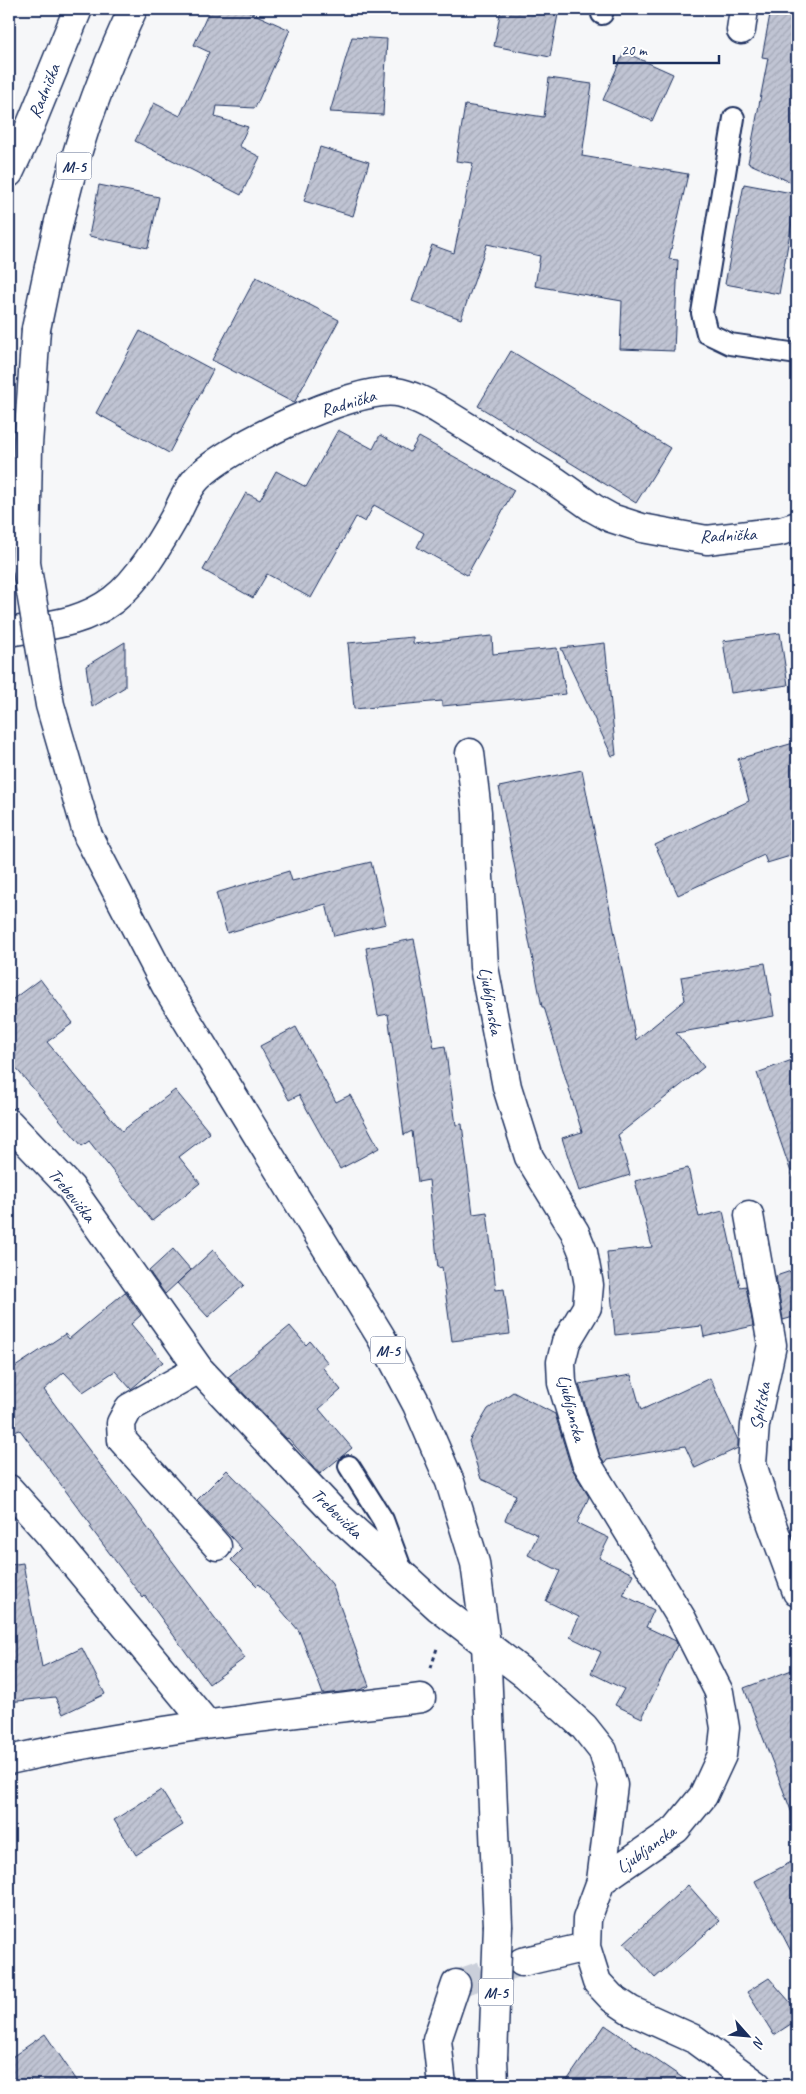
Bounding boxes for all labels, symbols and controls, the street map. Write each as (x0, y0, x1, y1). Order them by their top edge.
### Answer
scale bar (614, 32, 718, 64)
text: 20 m (621, 41, 648, 60)
street label: Radnička (23, 60, 65, 121)
road number: M-5 (56, 153, 92, 180)
street label: Radnička (318, 384, 379, 422)
street label: Radnička (699, 522, 758, 547)
street label: Ljubljanska (474, 966, 508, 1038)
street label: Trebevićka (44, 1164, 101, 1227)
road number: M-5 (370, 1336, 406, 1364)
street label: Ljubljanska (553, 1372, 591, 1445)
street label: Splitska (745, 1379, 776, 1432)
street label: Trebevićka (307, 1483, 368, 1544)
street label: Ljubljanska (612, 1819, 681, 1878)
road number: M-5 (478, 1978, 514, 2005)
north arrow (724, 2012, 774, 2062)
text: N (749, 2034, 769, 2051)

